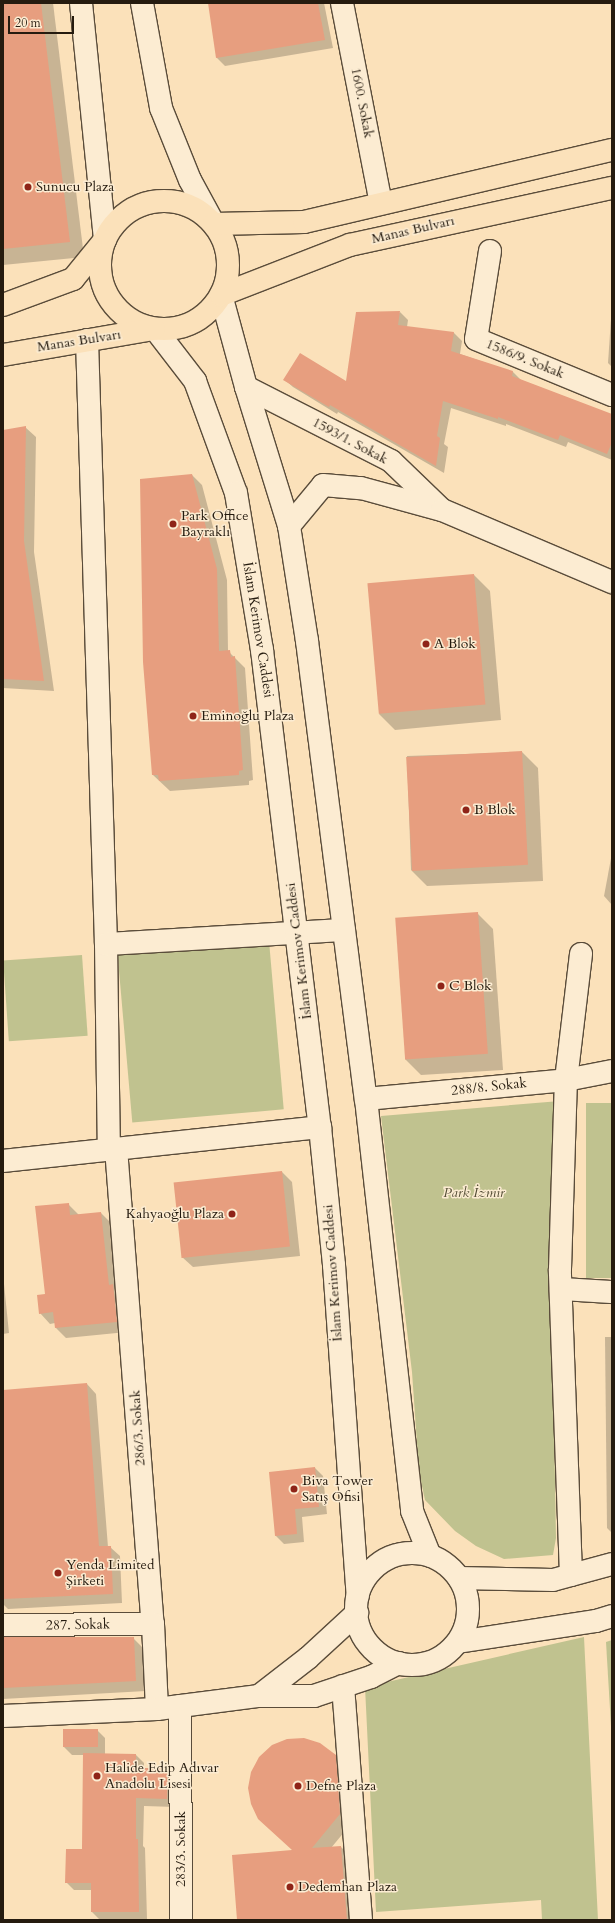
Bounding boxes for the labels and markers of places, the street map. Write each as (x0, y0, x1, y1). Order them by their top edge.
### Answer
place label: Sunucu Plaza (36, 179, 114, 195)
marker: Sunucu Plaza (23, 182, 33, 192)
place label: Park Office Bayraklı (181, 508, 249, 540)
marker: Park Office Bayraklı (168, 519, 178, 529)
place label: A Blok (434, 636, 476, 652)
marker: A Blok (421, 639, 431, 649)
place label: Eminoğlu Plaza (201, 708, 294, 724)
marker: Eminoğlu Plaza (188, 711, 198, 721)
place label: B Blok (474, 802, 515, 818)
marker: B Blok (461, 805, 471, 815)
place label: C Blok (449, 978, 492, 994)
marker: C Blok (436, 981, 446, 991)
place label: Kahyaoğlu Plaza (126, 1206, 224, 1222)
marker: Kahyaoğlu Plaza (227, 1209, 237, 1219)
place label: Biva Tower Satış Ofisi (302, 1473, 373, 1506)
marker: Biva Tower Satış Ofisi (289, 1484, 299, 1494)
place label: Yenda Limited Şirketi (66, 1557, 154, 1590)
marker: Yenda Limited Şirketi (53, 1568, 63, 1578)
place label: Halide Edip Adıvar Anadolu Lisesi (105, 1760, 219, 1792)
marker: Halide Edip Adıvar Anadolu Lisesi (92, 1771, 102, 1781)
place label: Defne Plaza (306, 1778, 376, 1794)
marker: Defne Plaza (293, 1781, 303, 1791)
place label: Dedemhan Plaza (298, 1879, 397, 1895)
marker: Dedemhan Plaza (285, 1882, 295, 1892)

